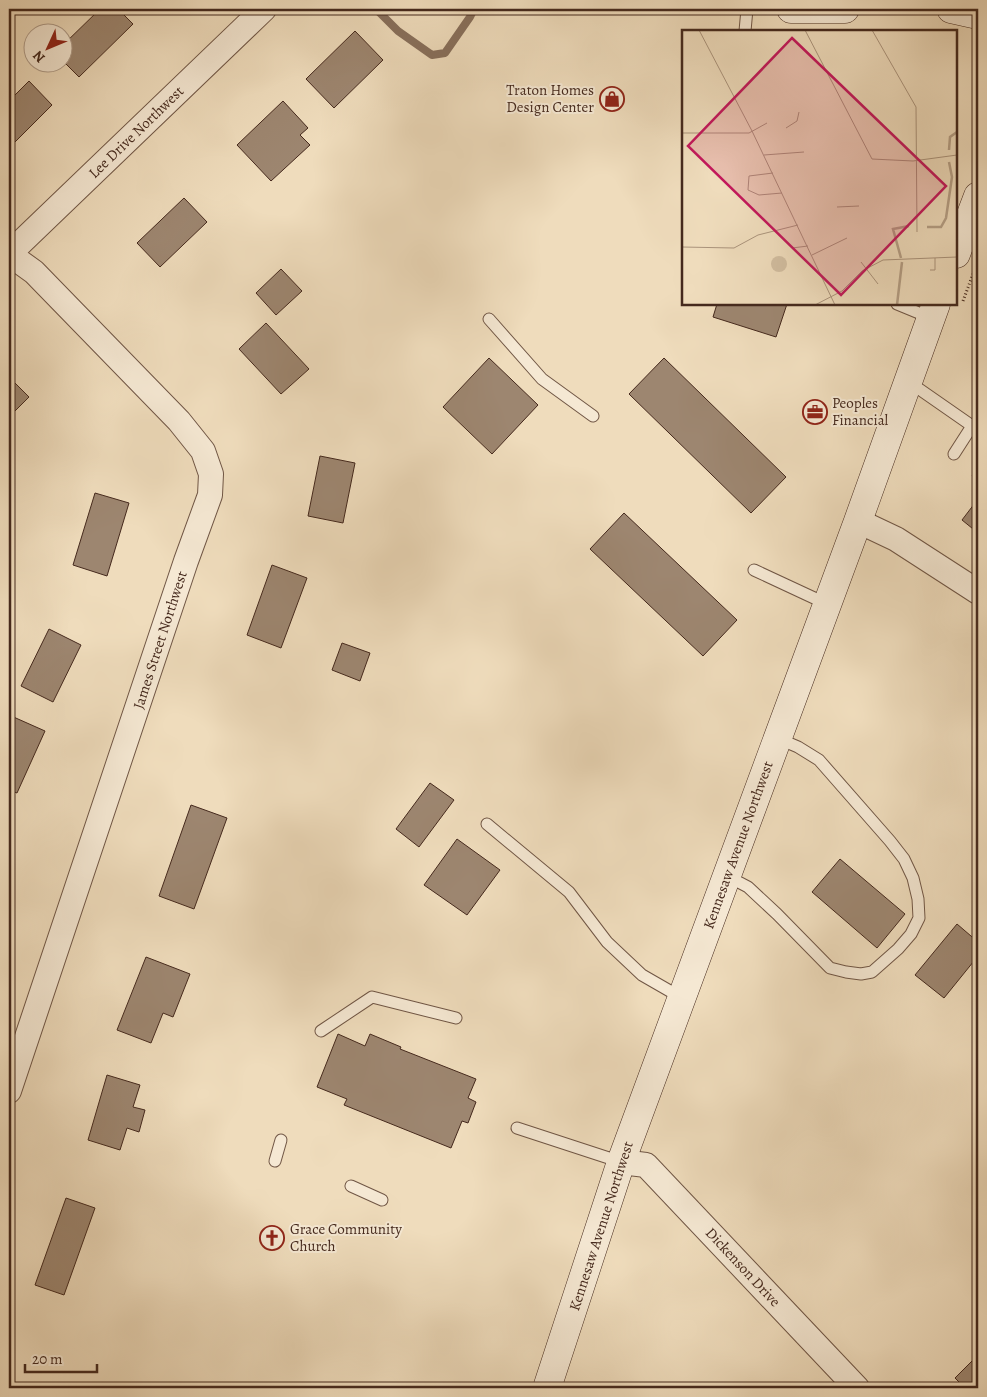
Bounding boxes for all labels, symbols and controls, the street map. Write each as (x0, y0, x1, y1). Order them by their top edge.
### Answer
north arrow (22, 22, 72, 72)
inset map (682, 30, 957, 305)
text: N (29, 46, 49, 67)
place label: Traton Homes Design Center (506, 80, 594, 117)
street label: Lee Drive Northwest (84, 81, 188, 183)
shop icon: Traton Homes Design Center (599, 86, 625, 112)
place label: Peoples Financial (832, 393, 889, 430)
office icon: Peoples Financial (802, 399, 828, 425)
street label: James Street Northwest (128, 568, 192, 712)
street label: Kennesaw Avenue Northwest (698, 758, 778, 932)
street label: Kennesaw Avenue Northwest (564, 1139, 638, 1313)
place label: Grace Community Church (290, 1219, 402, 1256)
street label: Dickenson Drive (701, 1223, 785, 1311)
church icon: Grace Community Church (259, 1225, 285, 1251)
scale bar (25, 1342, 98, 1374)
text: 20 m (32, 1349, 63, 1369)

